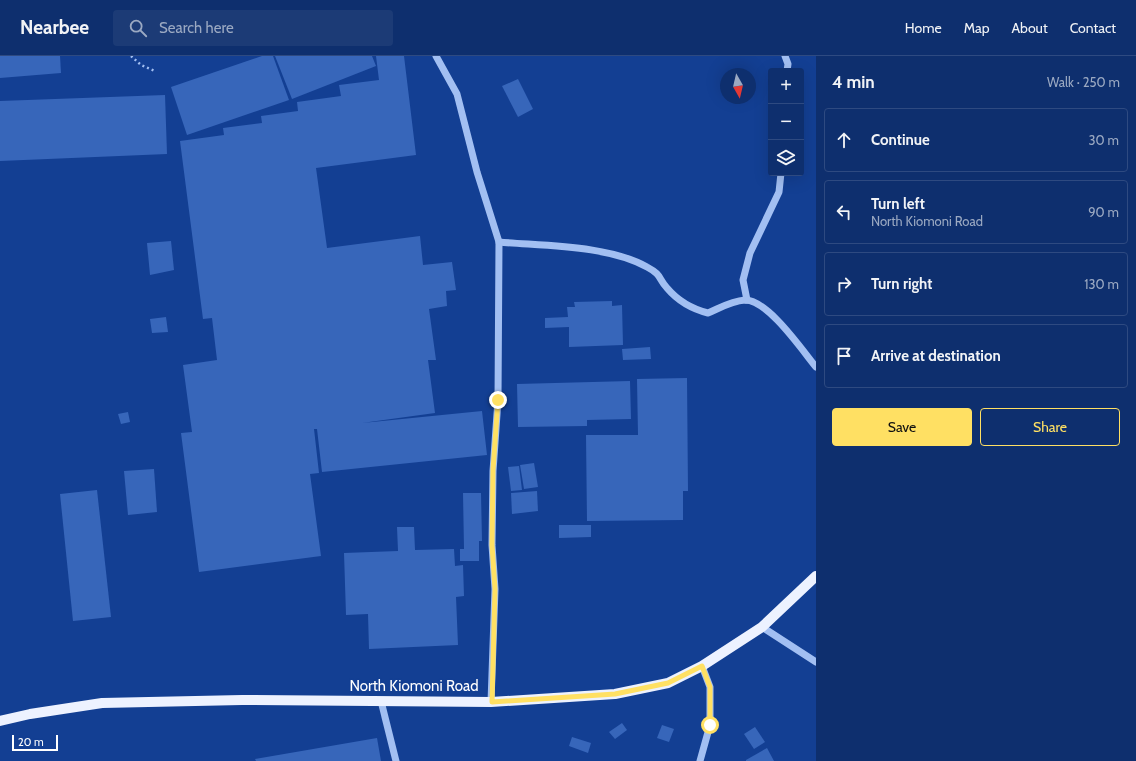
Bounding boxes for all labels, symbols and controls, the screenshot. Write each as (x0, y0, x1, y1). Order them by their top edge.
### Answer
search box (113, 10, 393, 46)
text: Nearbee (20, 16, 89, 39)
icon: search (127, 17, 149, 39)
text: Search here (159, 19, 234, 37)
text: Home (905, 19, 942, 37)
text: Map (964, 19, 989, 37)
text: About (1011, 19, 1048, 37)
text: Contact (1070, 19, 1116, 37)
north arrow (720, 68, 756, 104)
map controls (768, 68, 804, 176)
button: + (768, 68, 804, 104)
text: 4 min (832, 72, 875, 92)
text: Walk · 250 m (1047, 74, 1120, 90)
button: − (768, 104, 804, 140)
icon: ahead (833, 129, 855, 151)
text: Continue (871, 131, 930, 149)
text: 30 m (1089, 132, 1119, 148)
button: layers (768, 140, 804, 176)
text: Turn left (871, 195, 925, 213)
icon: left (833, 201, 855, 223)
text: 90 m (1088, 204, 1119, 220)
text: North Kiomoni Road (871, 213, 983, 229)
icon: right (833, 273, 855, 295)
text: Turn right (871, 275, 932, 293)
text: 130 m (1084, 276, 1119, 292)
icon: arrive (833, 345, 855, 367)
text: Arrive at destination (871, 347, 1001, 365)
route end (489, 391, 507, 409)
button: Save (832, 408, 972, 446)
button: Share (980, 408, 1120, 446)
street label: North Kiomoni Road (349, 677, 479, 695)
route start (701, 716, 719, 734)
scale bar (12, 733, 58, 752)
text: 20 m (18, 735, 44, 749)

